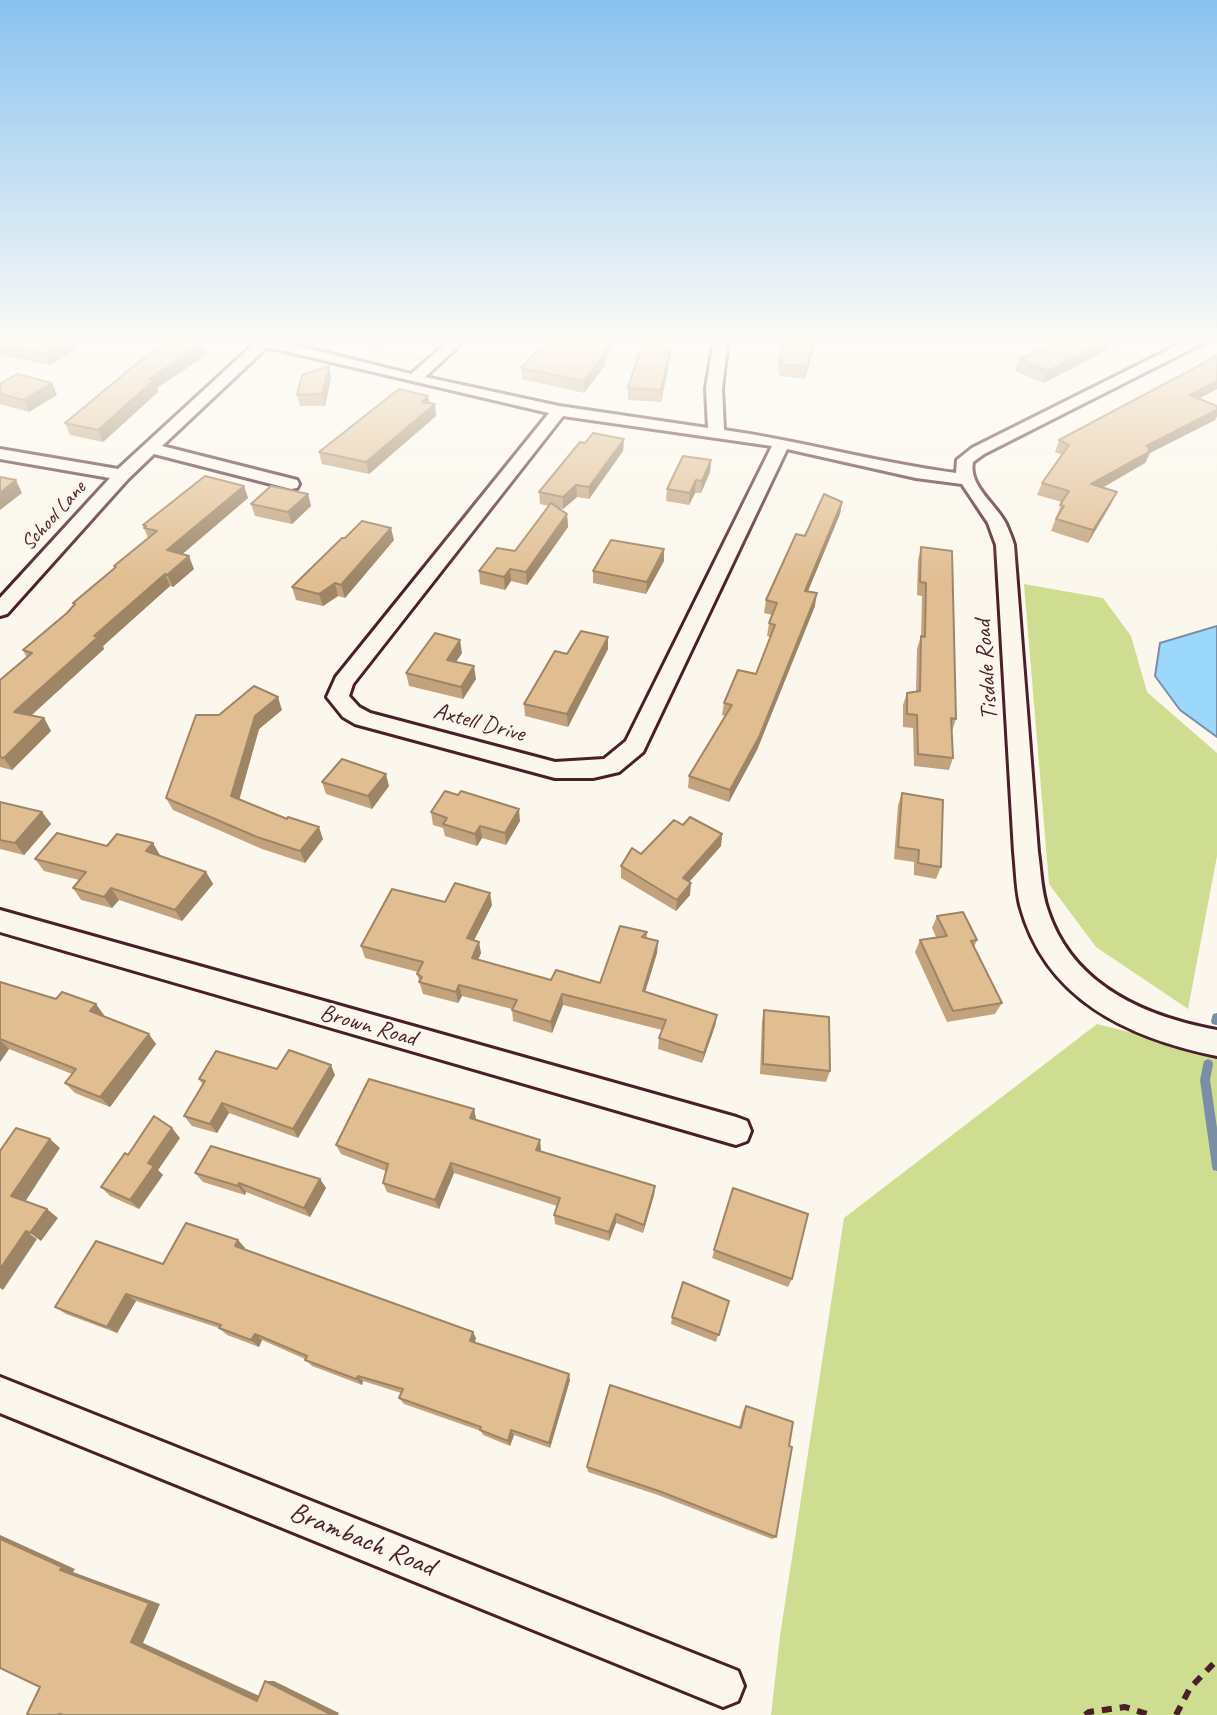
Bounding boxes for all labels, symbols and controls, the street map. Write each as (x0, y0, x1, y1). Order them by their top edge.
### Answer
street label: School Lane (16, 476, 92, 556)
street label: Tisdale Road (969, 619, 1005, 721)
street label: Axtell Drive (430, 697, 528, 749)
street label: Brown Road (317, 999, 419, 1053)
street label: Brambach Road (285, 1496, 439, 1584)

